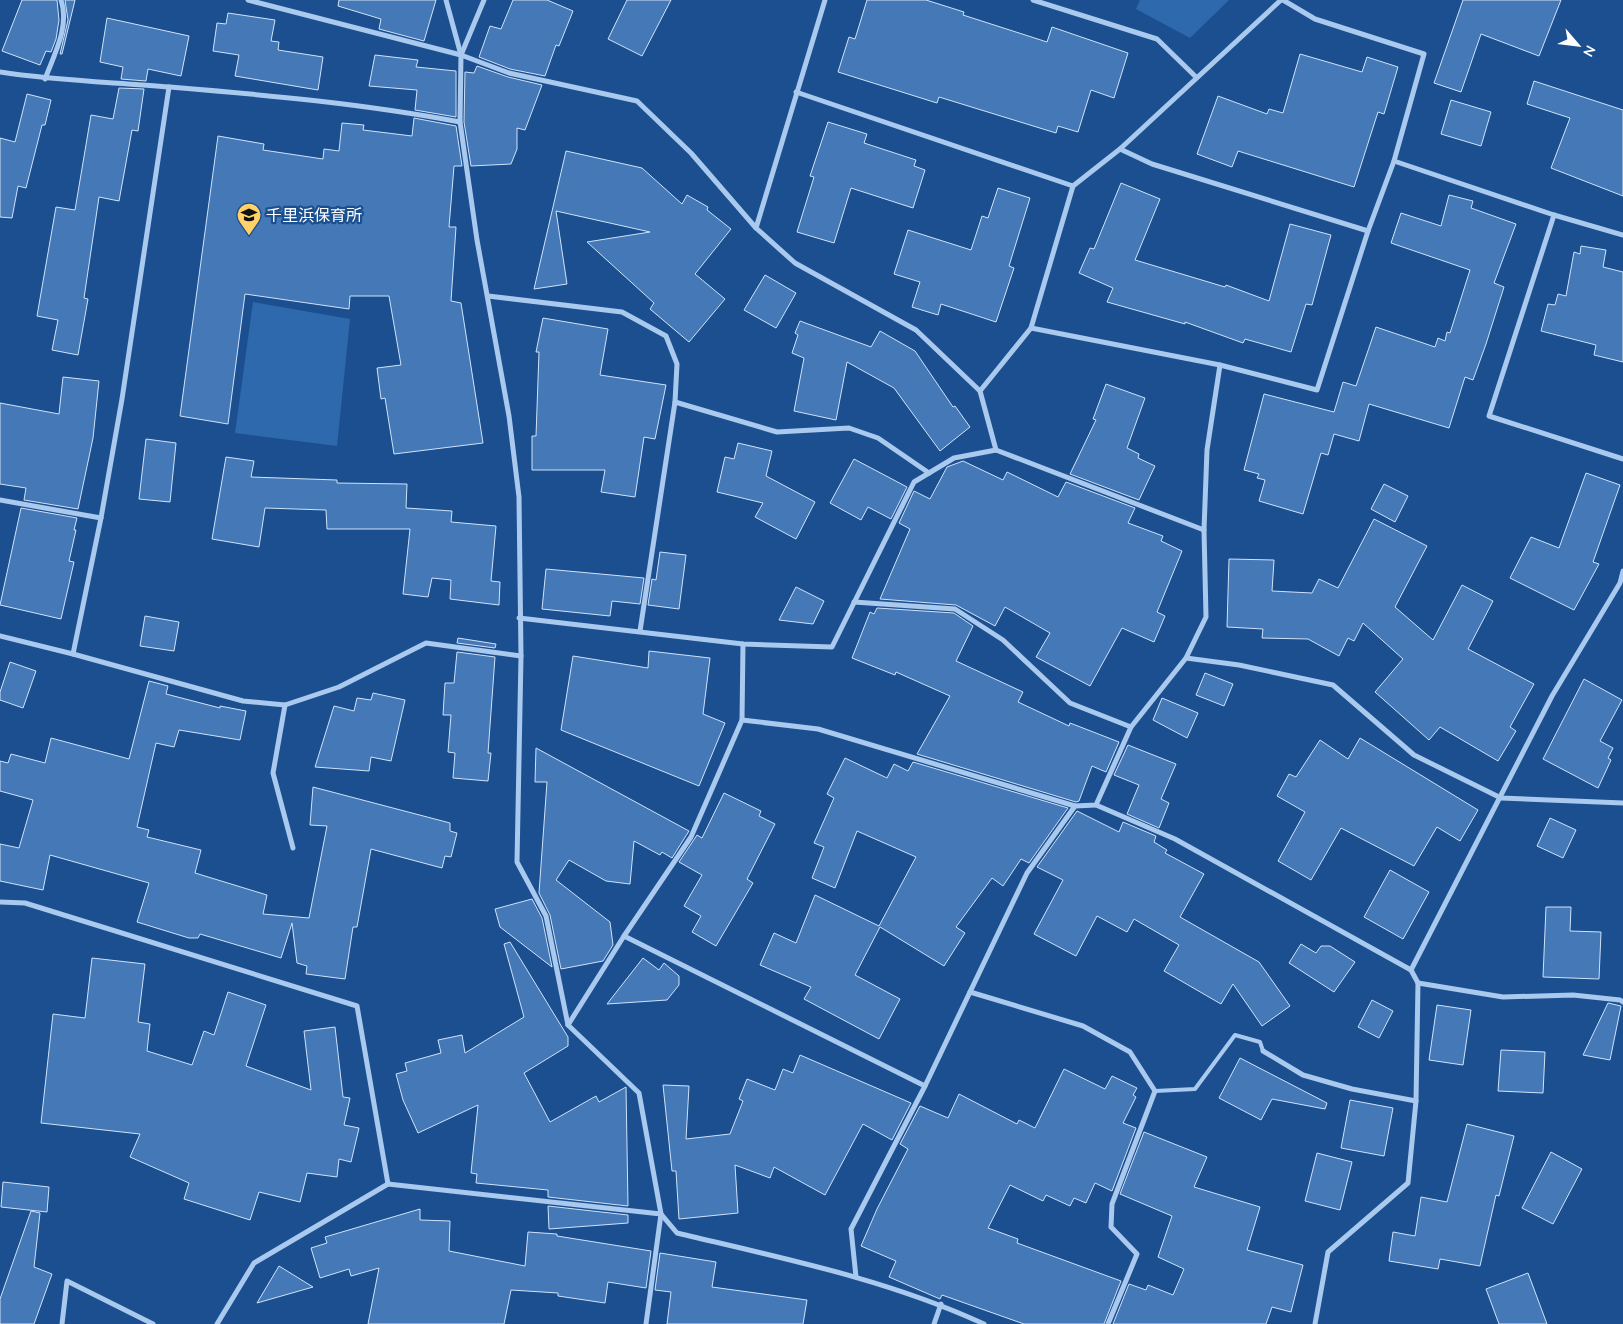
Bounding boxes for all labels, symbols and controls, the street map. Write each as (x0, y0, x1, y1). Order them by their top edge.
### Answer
north arrow (1553, 20, 1603, 70)
text: N (1579, 42, 1600, 60)
school or university icon: 千里浜保育所 (236, 202, 262, 236)
place label: 千里浜保育所 (266, 205, 362, 225)

